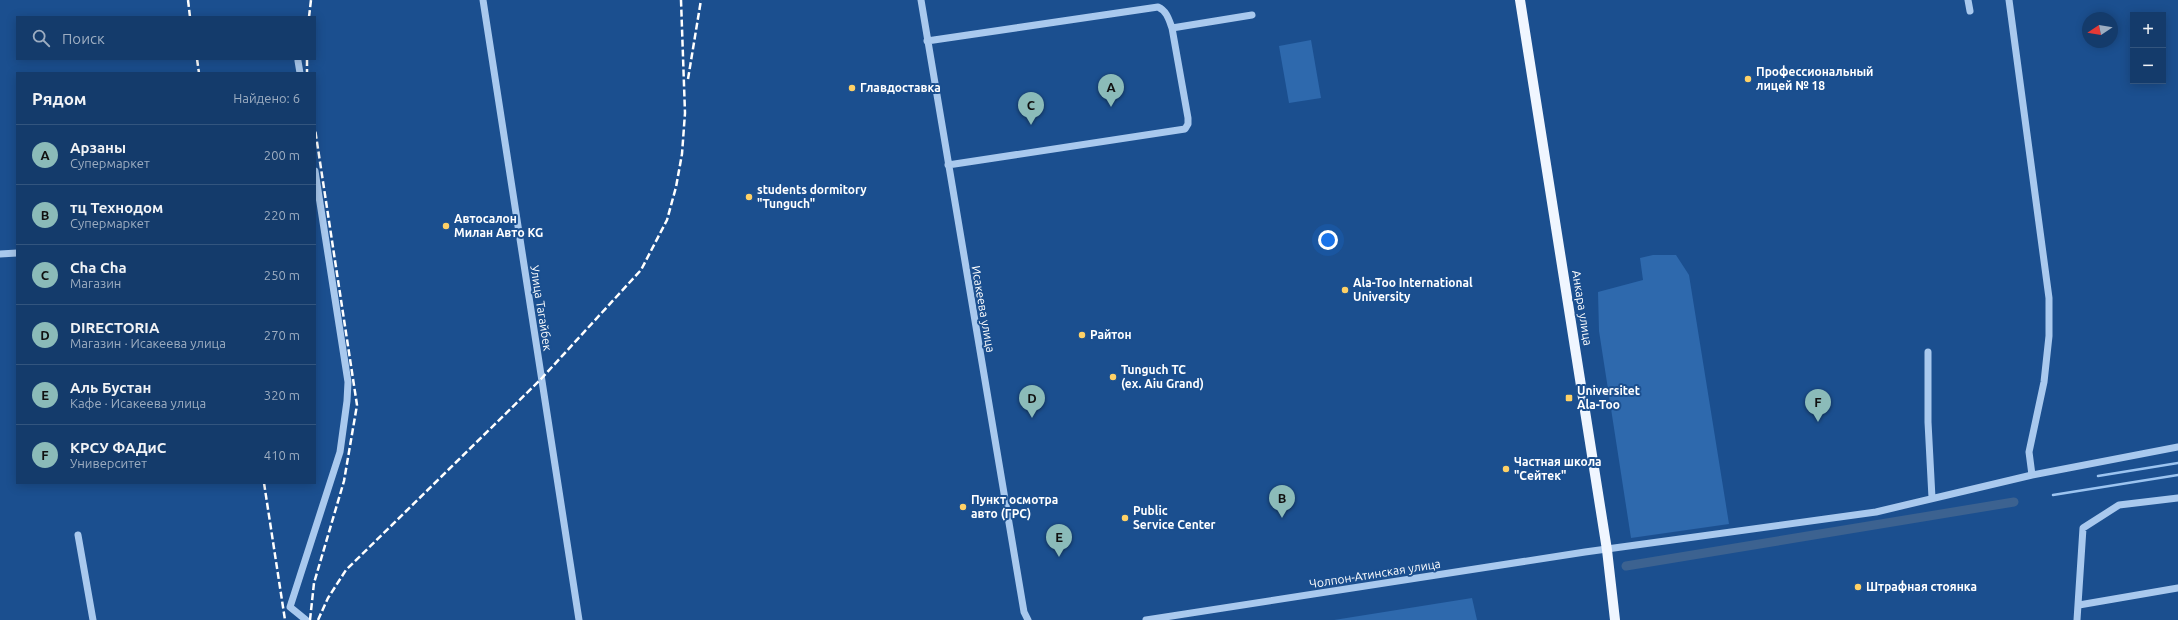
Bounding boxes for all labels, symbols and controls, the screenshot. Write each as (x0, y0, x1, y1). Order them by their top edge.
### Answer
north arrow (2082, 12, 2118, 48)
map controls (2130, 12, 2166, 84)
button: + (2130, 12, 2166, 48)
search box (16, 16, 316, 60)
icon: search (30, 27, 52, 49)
text: Поиск (62, 30, 105, 47)
button: − (2130, 48, 2166, 84)
place label: Профессиональный лицей № 18 (1756, 65, 1873, 92)
pin: A (1098, 74, 1124, 107)
marker: Профессиональный лицей № 18 (1743, 74, 1753, 84)
place label: Главдоставка (860, 81, 941, 94)
marker: Главдоставка (847, 83, 857, 93)
text: Рядом (32, 89, 87, 108)
text: Найдено: 6 (233, 91, 300, 105)
pin: C (1018, 92, 1044, 125)
text: Арзаны (70, 139, 126, 156)
text: A (40, 148, 50, 162)
text: 200 m (264, 148, 300, 162)
text: Супермаркет (70, 156, 150, 170)
place label: students dormitory "Tunguch" (757, 183, 867, 210)
marker: students dormitory "Tunguch" (744, 192, 754, 202)
text: тц Технодом (70, 199, 163, 216)
text: B (41, 208, 49, 222)
text: 220 m (264, 208, 300, 222)
place label: Автосалон Милан Авто KG (454, 212, 543, 239)
text: Супермаркет (70, 216, 150, 230)
marker: Автосалон Милан Авто KG (441, 221, 451, 231)
your location (1318, 230, 1338, 250)
text: Cha Cha (70, 259, 127, 276)
street label: Улица Тагайбек (528, 264, 555, 352)
street label: Исакеева улица (969, 264, 998, 353)
text: C (41, 268, 49, 282)
text: 250 m (264, 268, 300, 282)
street label: Анкара улица (1570, 269, 1595, 346)
text: Магазин (70, 276, 121, 290)
place label: Ala-Too International University (1353, 276, 1473, 303)
marker: Ala-Too International University (1340, 285, 1350, 295)
text: DIRECTORIA (70, 319, 159, 336)
text: D (40, 328, 50, 342)
text: 270 m (264, 328, 300, 342)
place label: Райтон (1090, 328, 1132, 341)
marker: Райтон (1077, 330, 1087, 340)
text: Магазин · Исакеева улица (70, 336, 226, 350)
place label: Tunguch TC (ex. Aiu Grand) (1121, 363, 1204, 391)
marker: Tunguch TC (ex. Aiu Grand) (1108, 372, 1118, 382)
text: Аль Бустан (70, 379, 151, 396)
place label: Universitet Ala-Too (1577, 384, 1640, 411)
pin: D (1019, 385, 1045, 418)
text: E (41, 388, 49, 402)
text: 320 m (264, 388, 300, 402)
pin: F (1805, 389, 1831, 422)
marker: Universitet Ala-Too (1564, 393, 1574, 403)
text: Кафе · Исакеева улица (70, 396, 206, 410)
text: КРСУ ФАДиС (70, 439, 166, 456)
text: F (41, 448, 49, 462)
text: 410 m (264, 448, 300, 462)
place label: Частная школа "Сейтек" (1514, 455, 1602, 482)
text: Университет (70, 456, 147, 470)
marker: Частная школа "Сейтек" (1501, 464, 1511, 474)
pin: B (1269, 485, 1295, 518)
place label: Пункт осмотра авто (ГРС) (971, 493, 1058, 521)
marker: Пункт осмотра авто (ГРС) (958, 502, 968, 512)
place label: Public Service Center (1133, 504, 1216, 531)
marker: Public Service Center (1120, 513, 1130, 523)
pin: E (1046, 524, 1072, 557)
street label: Чолпон-Атинская улица (1308, 557, 1441, 590)
place label: Штрафная стоянка (1866, 580, 1977, 593)
marker: Штрафная стоянка (1853, 582, 1863, 592)

